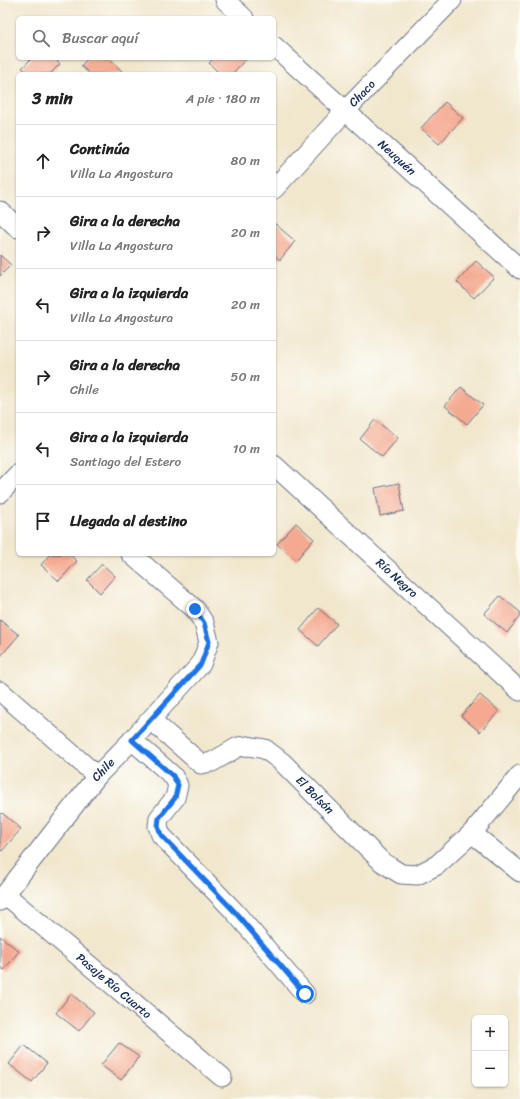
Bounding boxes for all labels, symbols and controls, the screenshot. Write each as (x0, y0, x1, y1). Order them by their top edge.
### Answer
search box (16, 16, 276, 60)
text: Buscar aquí (62, 25, 139, 51)
icon: search (30, 27, 52, 49)
street label: Chaco (343, 74, 381, 112)
text: 3 min (32, 83, 73, 113)
text: A pie · 180 m (186, 87, 260, 110)
street label: Neuquén (373, 134, 422, 181)
text: Continúa (70, 136, 129, 162)
text: 80 m (231, 149, 260, 172)
icon: ahead (32, 150, 54, 172)
text: Villa La Angostura (70, 162, 173, 185)
text: Gira a la derecha (70, 208, 180, 234)
text: 20 m (231, 221, 260, 244)
icon: right (32, 222, 54, 244)
text: Villa La Angostura (70, 234, 173, 257)
text: Gira a la izquierda (70, 280, 188, 306)
text: 20 m (231, 293, 260, 316)
icon: left (32, 294, 54, 316)
text: Villa La Angostura (70, 306, 173, 329)
text: Gira a la derecha (70, 352, 180, 378)
text: 50 m (230, 365, 260, 388)
icon: right (32, 366, 54, 388)
text: Chile (70, 378, 99, 401)
text: Gira a la izquierda (70, 424, 188, 450)
text: 10 m (233, 437, 260, 460)
icon: left (32, 438, 54, 460)
text: Santiago del Estero (70, 450, 181, 473)
text: Llegada al destino (70, 508, 187, 534)
icon: arrive (32, 510, 54, 532)
street label: Río Negro (371, 552, 423, 603)
route end (186, 600, 204, 618)
street label: Chile (86, 752, 120, 786)
street label: El Bolsón (290, 770, 340, 820)
street label: Pasaje Río Cuarto (71, 947, 157, 1024)
route start (296, 985, 314, 1003)
map controls (472, 1015, 508, 1087)
button: + (472, 1015, 508, 1051)
button: − (472, 1051, 508, 1087)

